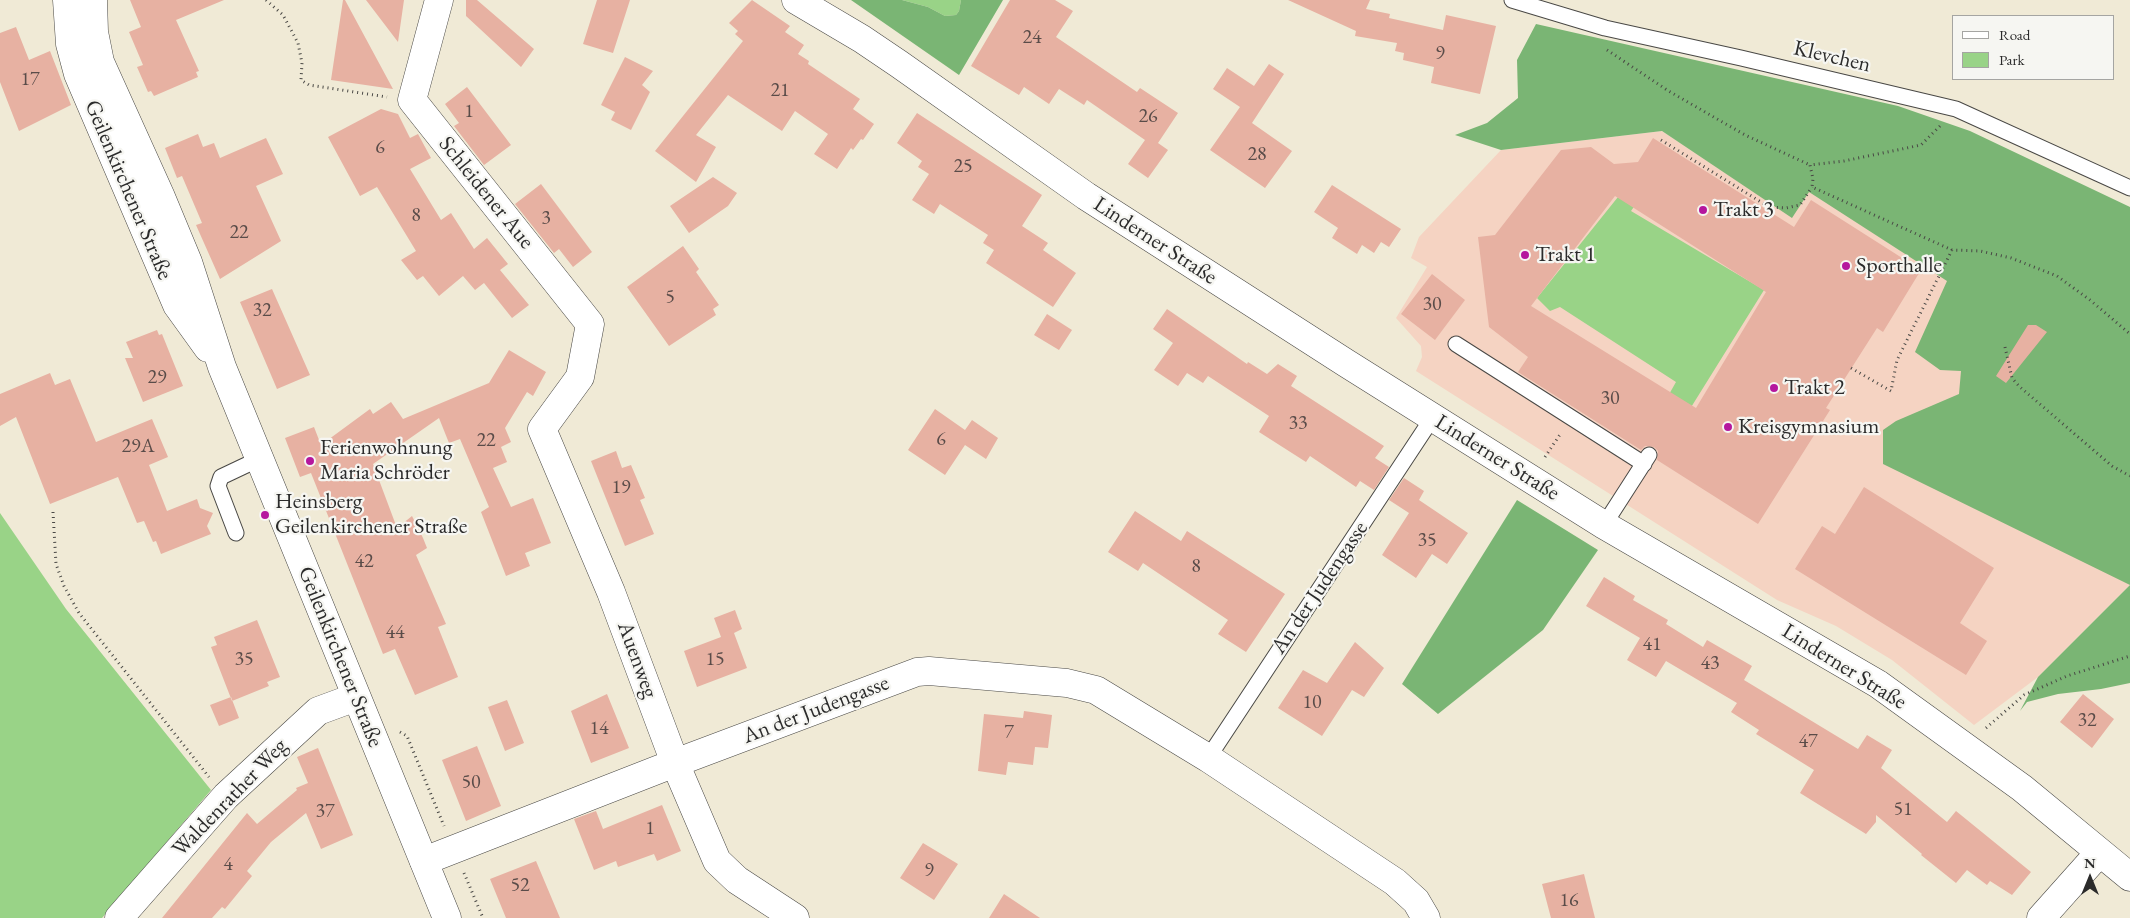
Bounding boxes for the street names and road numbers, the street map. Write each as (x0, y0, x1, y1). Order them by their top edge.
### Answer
street label: Klevchen (1791, 35, 1873, 79)
street label: Geilenkirchener Straße (78, 96, 178, 284)
street label: Schleidener Aue (433, 132, 539, 254)
street label: Linderner Straße (1088, 191, 1222, 291)
street label: Linderner Straße (1430, 409, 1564, 507)
street label: An der Judengasse (1266, 517, 1374, 659)
street label: Geilenkirchener Straße (292, 563, 388, 751)
street label: Auenweg (611, 618, 663, 702)
street label: Linderner Straße (1777, 618, 1911, 716)
street label: An der Judengasse (739, 670, 893, 750)
street label: Waldenrather Weg (167, 733, 293, 863)

